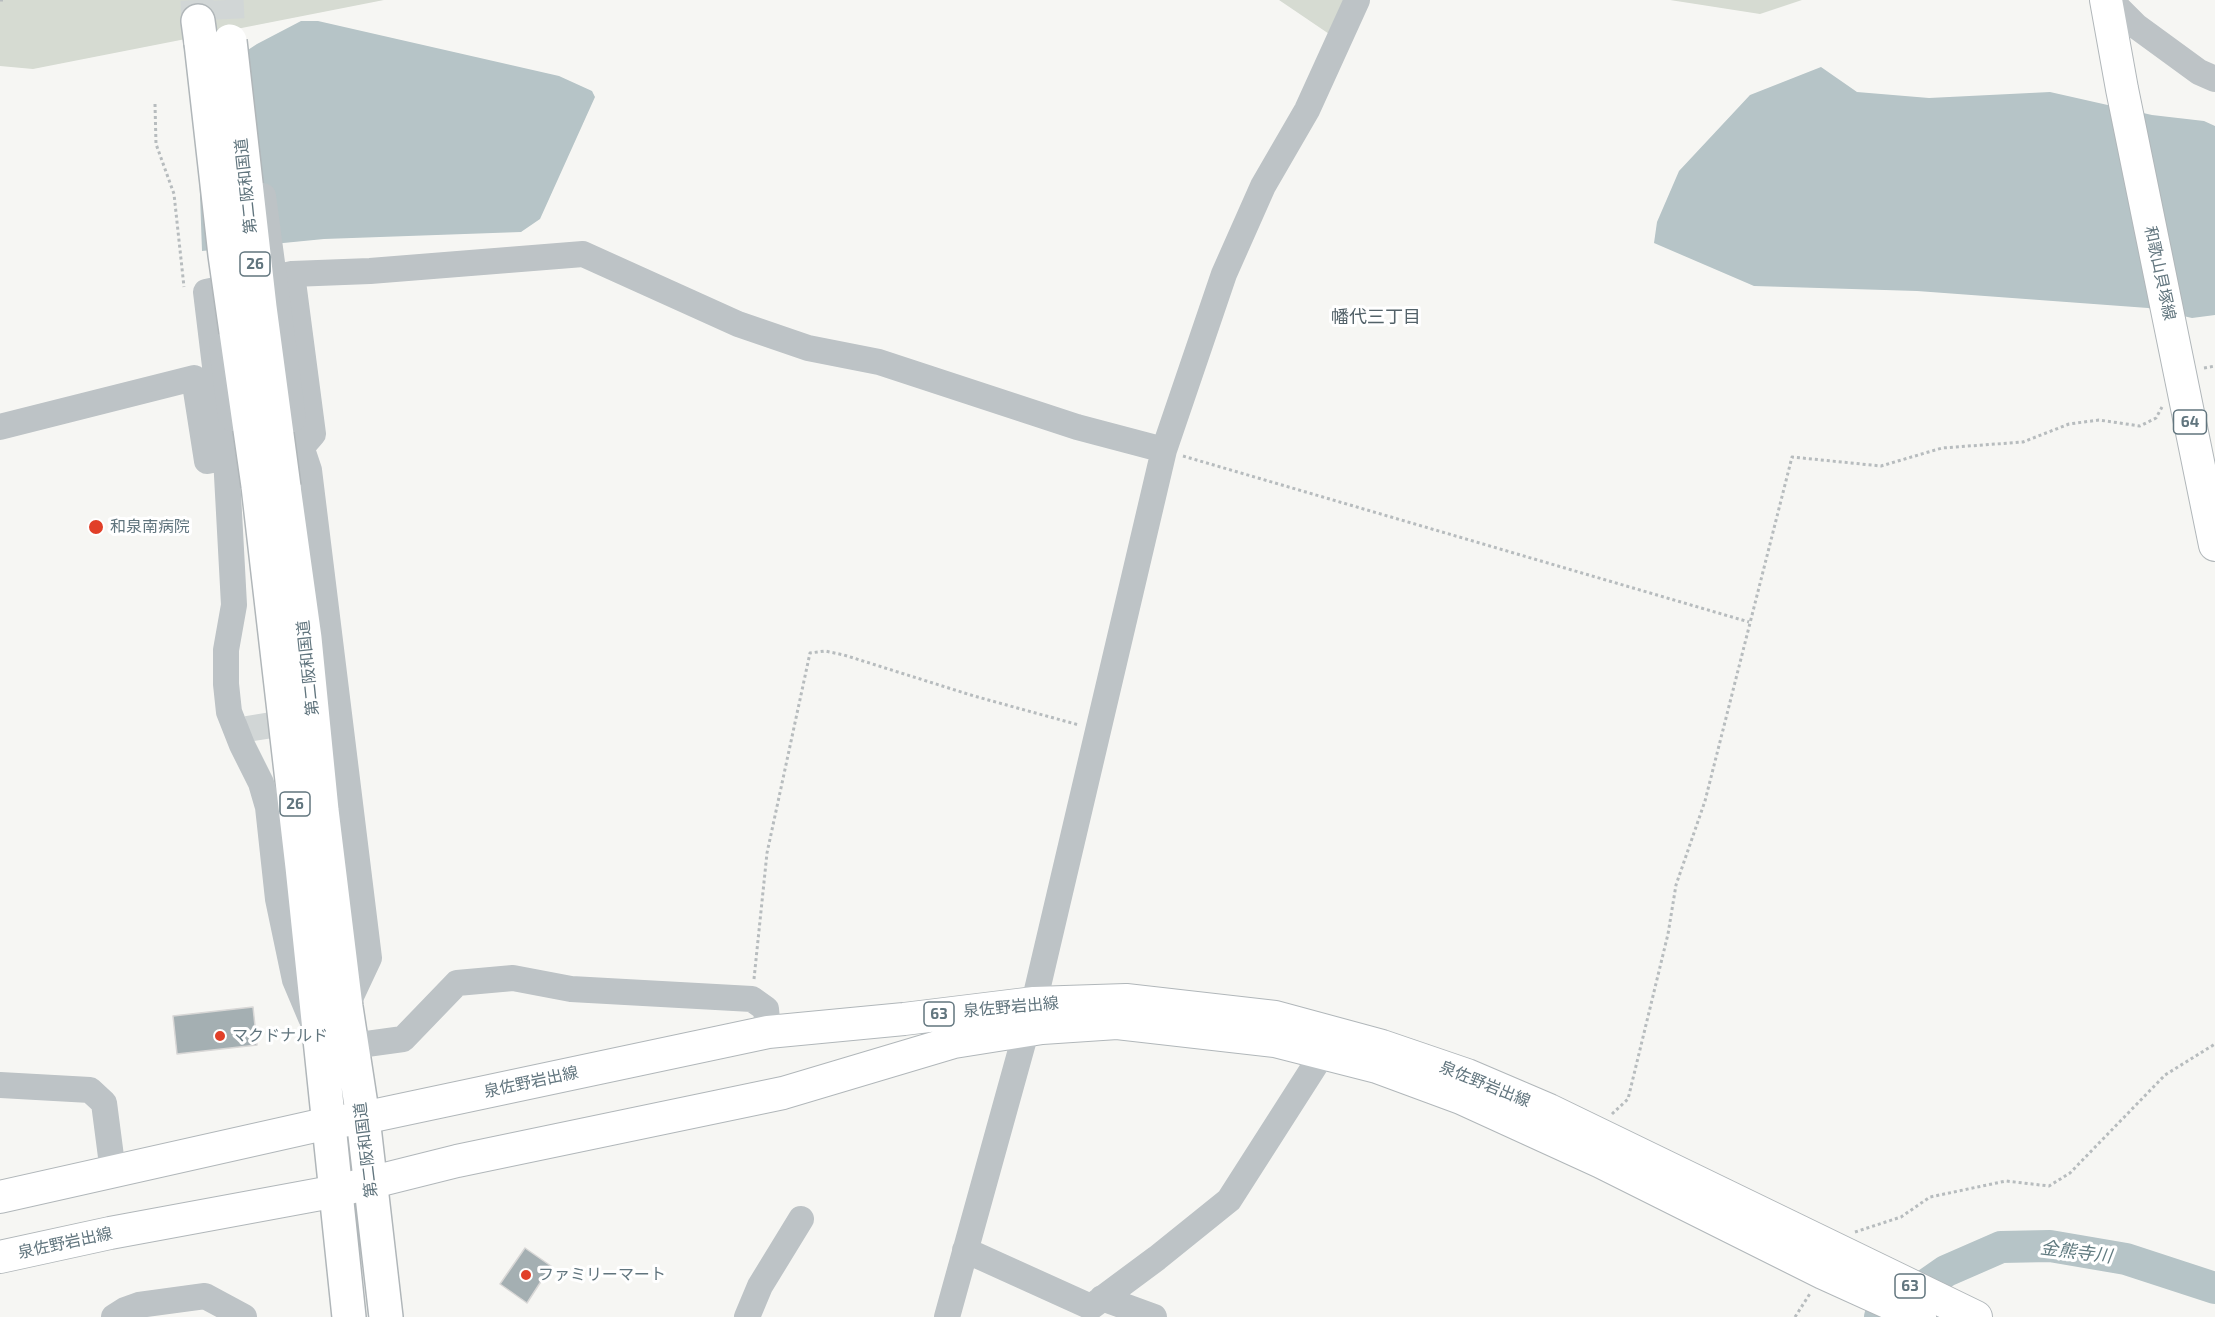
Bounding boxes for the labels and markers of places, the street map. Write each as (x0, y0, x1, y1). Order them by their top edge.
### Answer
place label: 和泉南病院 (110, 517, 190, 537)
marker: 和泉南病院 (87, 518, 105, 536)
place label: マクドナルド (232, 1026, 328, 1046)
marker: マクドナルド (213, 1029, 227, 1043)
place label: ファミリーマート (538, 1265, 666, 1285)
marker: ファミリーマート (519, 1268, 533, 1282)

